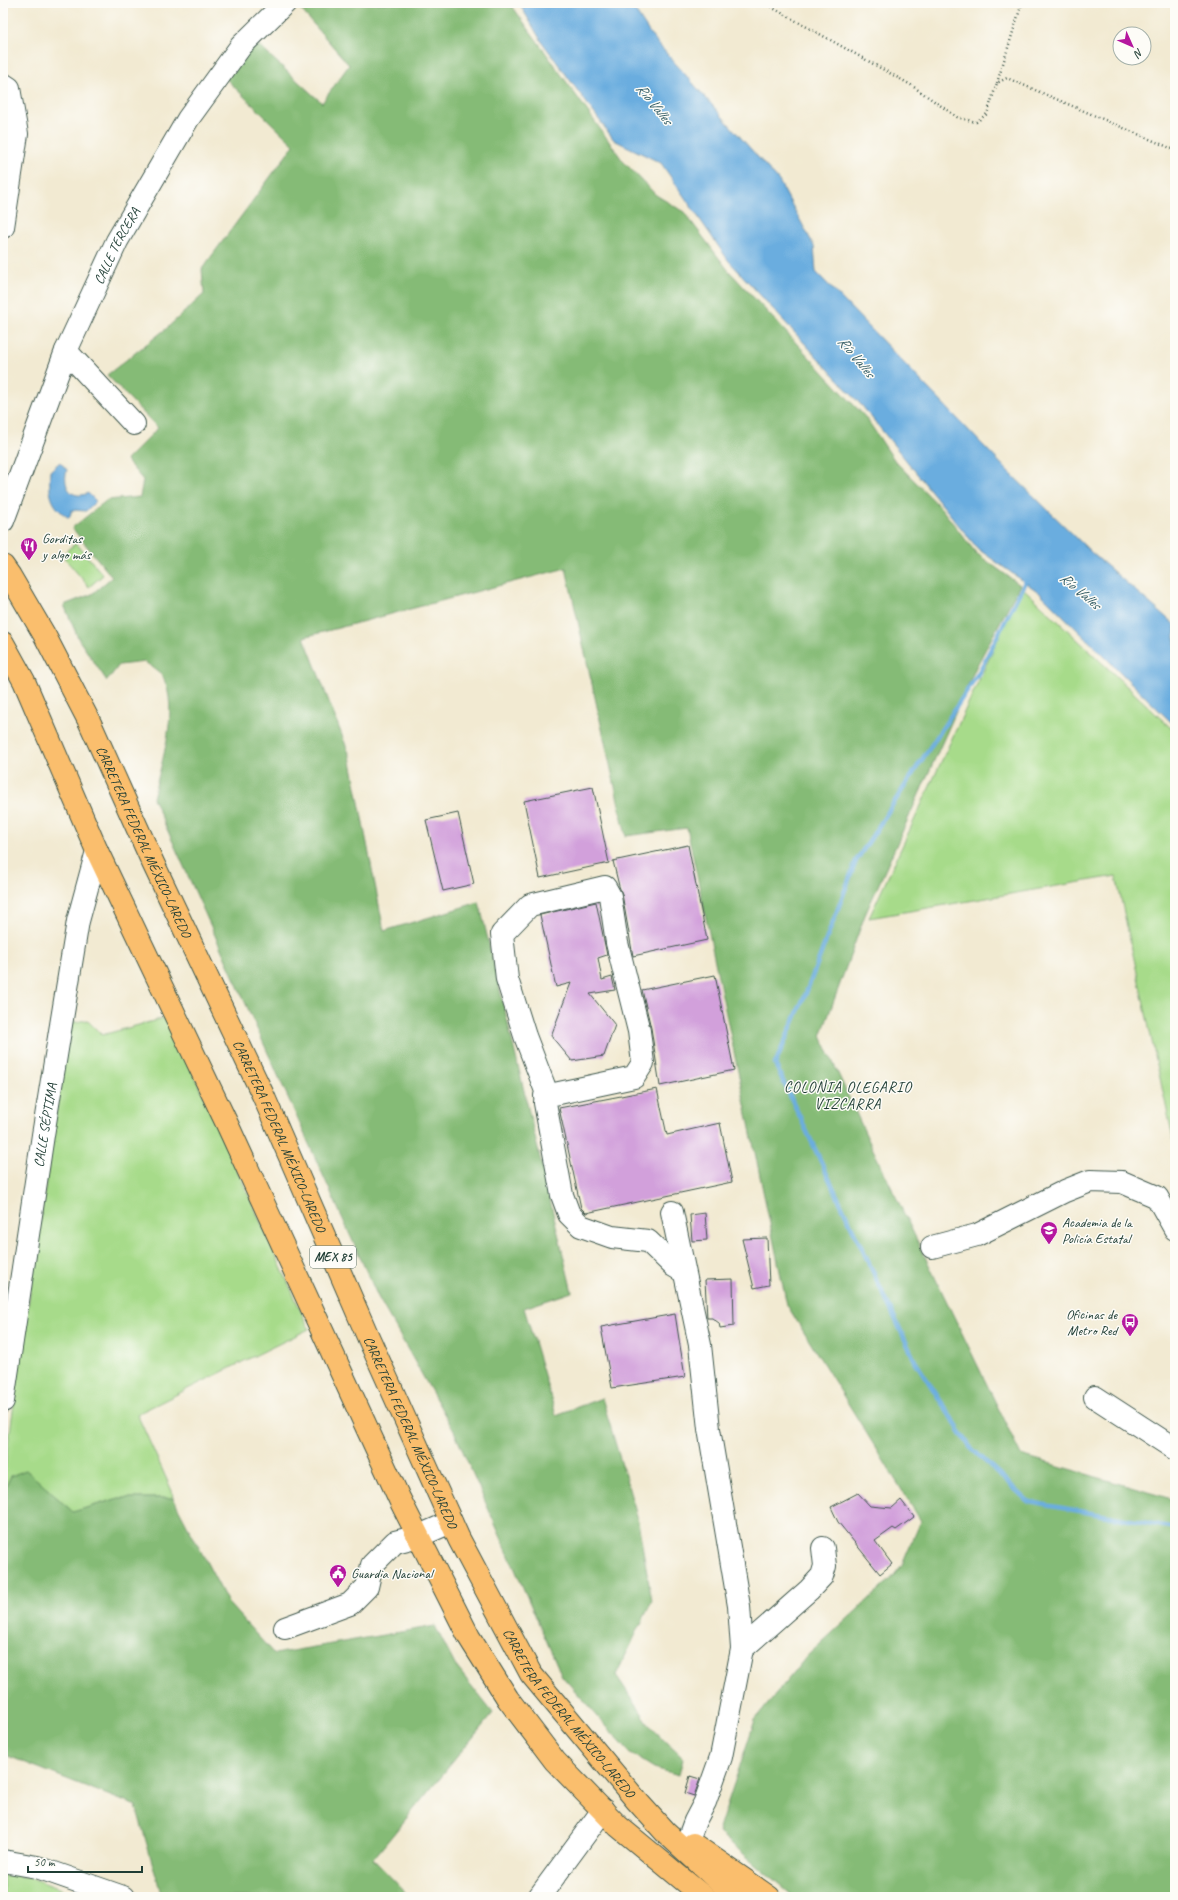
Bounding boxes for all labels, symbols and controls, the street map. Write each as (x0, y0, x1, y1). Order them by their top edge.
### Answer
north arrow (1112, 26, 1152, 66)
text: N (1130, 46, 1146, 62)
water label: Río Valles (632, 80, 678, 131)
street label: CALLE TERCERA (90, 204, 144, 287)
water label: Río Valles (833, 333, 880, 383)
place label: Gorditas y algo más (41, 530, 92, 563)
restaurant icon: Gorditas y algo más (19, 536, 39, 561)
water label: Río Valles (1056, 568, 1106, 615)
street label: CARRETERA FEDERAL MÉXICO-LAREDO (93, 743, 196, 942)
street label: CARRETERA FEDERAL MÉXICO-LAREDO (230, 1037, 331, 1236)
district label: COLONIA OLEGARIO VIZCARRA (784, 1078, 912, 1114)
street label: CALLE SÉPTIMA (30, 1081, 60, 1168)
place label: Academia de la Policía Estatal (1062, 1214, 1133, 1247)
school or university icon: Academia de la Policía Estatal (1039, 1220, 1059, 1245)
road number: MEX 85 (310, 1246, 356, 1268)
place label: Oficinas de Metro Red (1066, 1306, 1119, 1339)
bus stop icon: Oficinas de Metro Red (1120, 1312, 1140, 1337)
street label: CARRETERA FEDERAL MÉXICO-LAREDO (360, 1333, 462, 1533)
public building icon: Guardia Nacional (328, 1563, 348, 1588)
place label: Guardia Nacional (351, 1565, 435, 1582)
street label: CARRETERA FEDERAL MÉXICO-LAREDO (500, 1625, 640, 1802)
scale bar (28, 1848, 142, 1874)
text: 50 m (34, 1854, 56, 1870)

